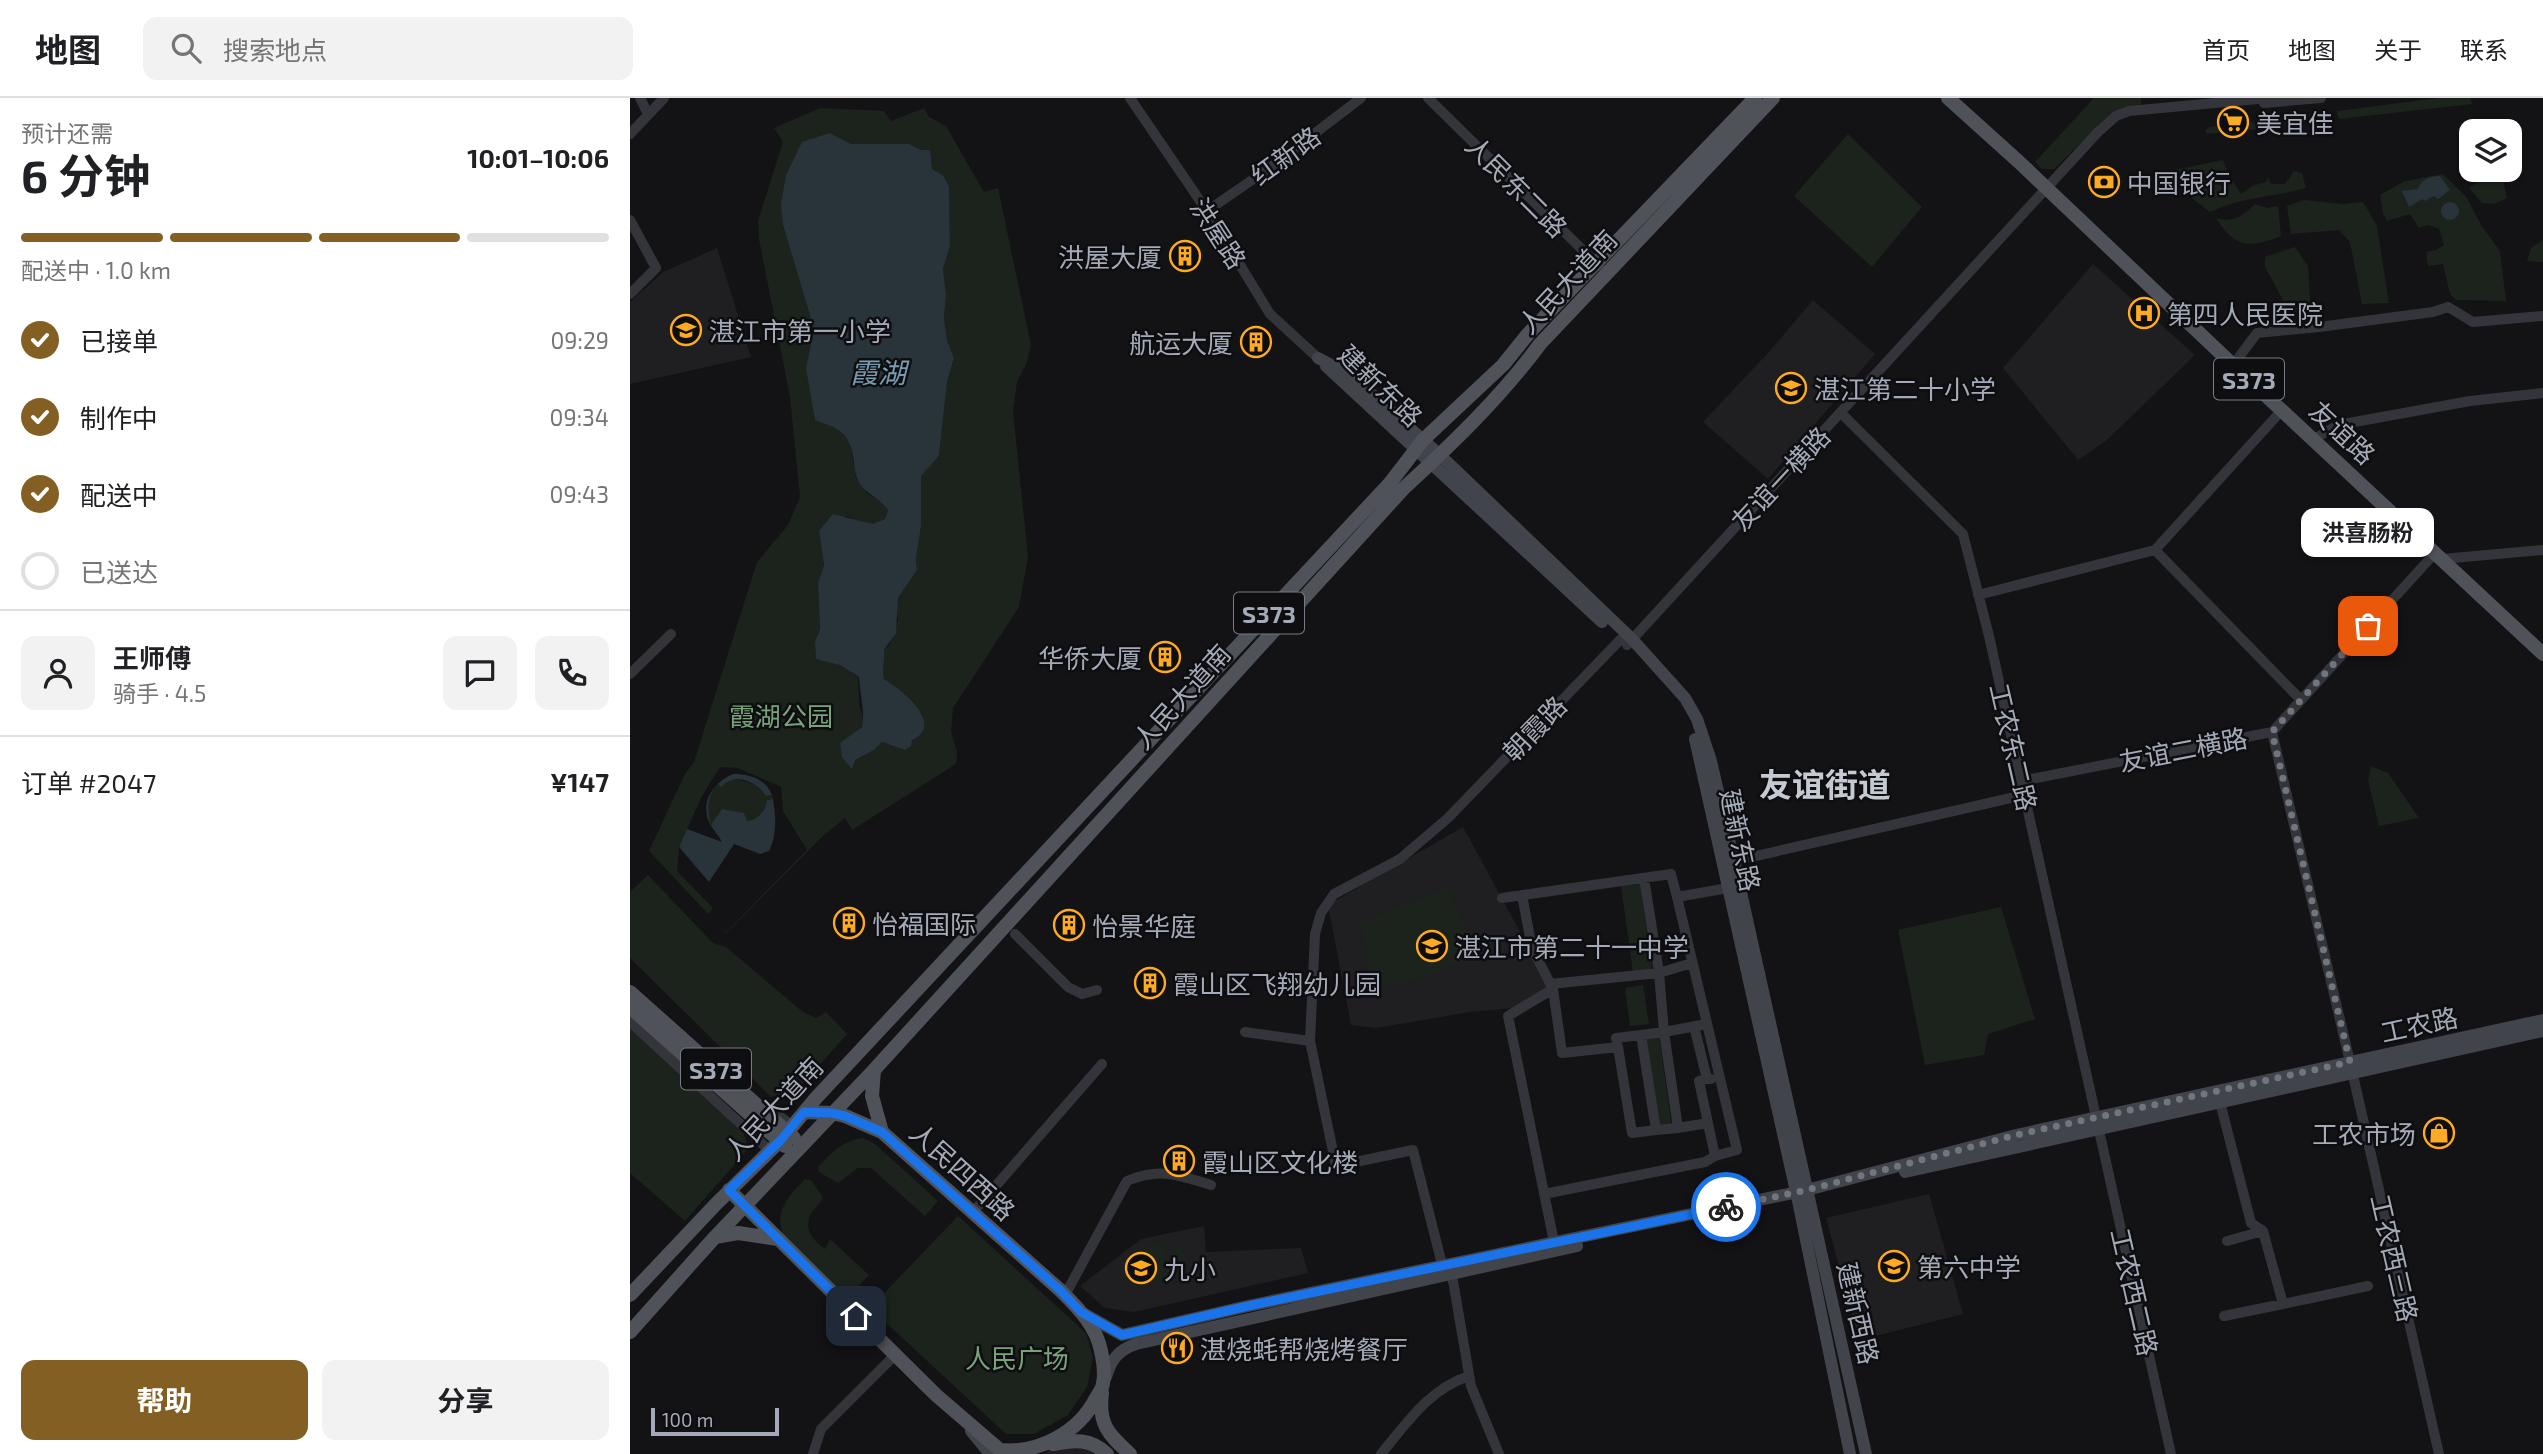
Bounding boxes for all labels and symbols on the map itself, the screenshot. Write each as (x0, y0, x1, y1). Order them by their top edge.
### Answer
supermarket icon: 美宜佳 (2216, 105, 2250, 139)
place label: 美宜佳 (2256, 107, 2334, 138)
street label: 红新路 (1244, 120, 1326, 190)
street label: 人民东二路 (1460, 129, 1574, 243)
bank icon: 中国银行 (2087, 165, 2121, 199)
place label: 中国银行 (2127, 167, 2231, 198)
street label: 洪屋路 (1185, 192, 1253, 274)
street label: 人民大道南 (1511, 223, 1623, 339)
building icon: 洪屋大厦 (1168, 239, 1202, 273)
place label: 洪屋大厦 (1058, 241, 1162, 272)
hospital icon: 第四人民医院 (2127, 296, 2161, 330)
place label: 第四人民医院 (2167, 298, 2323, 329)
school or university icon: 湛江市第一小学 (669, 313, 703, 347)
place label: 湛江市第一小学 (709, 315, 891, 346)
building icon: 航运大厦 (1239, 325, 1273, 359)
place label: 航运大厦 (1129, 327, 1233, 358)
street label: 建新东路 (1333, 338, 1429, 432)
water label: 霞湖 (850, 355, 910, 389)
road number: S373 (2214, 358, 2284, 400)
school or university icon: 湛江第二十小学 (1774, 371, 1808, 405)
place label: 湛江第二十小学 (1814, 373, 1996, 404)
street label: 友谊路 (2304, 394, 2382, 470)
street label: 友谊一横路 (1724, 420, 1836, 536)
callout: 洪喜肠粉 (2302, 507, 2434, 556)
road number: S373 (1234, 592, 1304, 634)
pin (2338, 596, 2398, 656)
street label: 人民大道南 (1126, 637, 1236, 755)
building icon: 华侨大厦 (1148, 640, 1182, 674)
place label: 华侨大厦 (1038, 642, 1142, 673)
street label: 工农东二路 (1984, 680, 2044, 814)
street label: 朝霞路 (1496, 689, 1572, 767)
park label: 霞湖公园 (729, 700, 833, 731)
street label: 友谊二横路 (2116, 721, 2250, 777)
district label: 友谊街道 (1759, 764, 1891, 804)
street label: 建新东路 (1715, 786, 1767, 894)
building icon: 怡福国际 (832, 906, 866, 940)
place label: 怡福国际 (872, 908, 976, 939)
building icon: 怡景华庭 (1052, 908, 1086, 942)
place label: 怡景华庭 (1092, 910, 1196, 941)
school or university icon: 湛江市第二十一中学 (1415, 929, 1449, 963)
place label: 湛江市第二十一中学 (1455, 931, 1689, 962)
building icon: 霞山区飞翔幼儿园 (1133, 966, 1167, 1000)
place label: 霞山区飞翔幼儿园 (1173, 968, 1381, 999)
street label: 工农路 (2378, 1001, 2460, 1047)
road number: S373 (681, 1049, 751, 1090)
street label: 人民大道南 (717, 1050, 829, 1166)
street label: 人民四西路 (904, 1116, 1022, 1226)
shop icon: 工农市场 (2422, 1116, 2456, 1150)
place label: 工农市场 (2312, 1118, 2416, 1149)
building icon: 霞山区文化楼 (1162, 1144, 1196, 1178)
place label: 霞山区文化楼 (1202, 1146, 1358, 1177)
courier (1691, 1172, 1761, 1242)
street label: 工农西三路 (2365, 1191, 2425, 1325)
street label: 工农西二路 (2105, 1225, 2165, 1359)
school or university icon: 第六中学 (1877, 1249, 1911, 1283)
school or university icon: 九小 (1124, 1251, 1158, 1285)
place label: 第六中学 (1917, 1251, 2021, 1282)
place label: 九小 (1164, 1253, 1216, 1284)
street label: 建新西路 (1832, 1259, 1886, 1367)
pin (826, 1286, 886, 1346)
restaurant icon: 湛烧蚝帮烧烤餐厅 (1160, 1331, 1194, 1365)
place label: 湛烧蚝帮烧烤餐厅 (1200, 1333, 1408, 1364)
park label: 人民广场 (965, 1342, 1069, 1373)
scale bar (651, 1405, 779, 1437)

